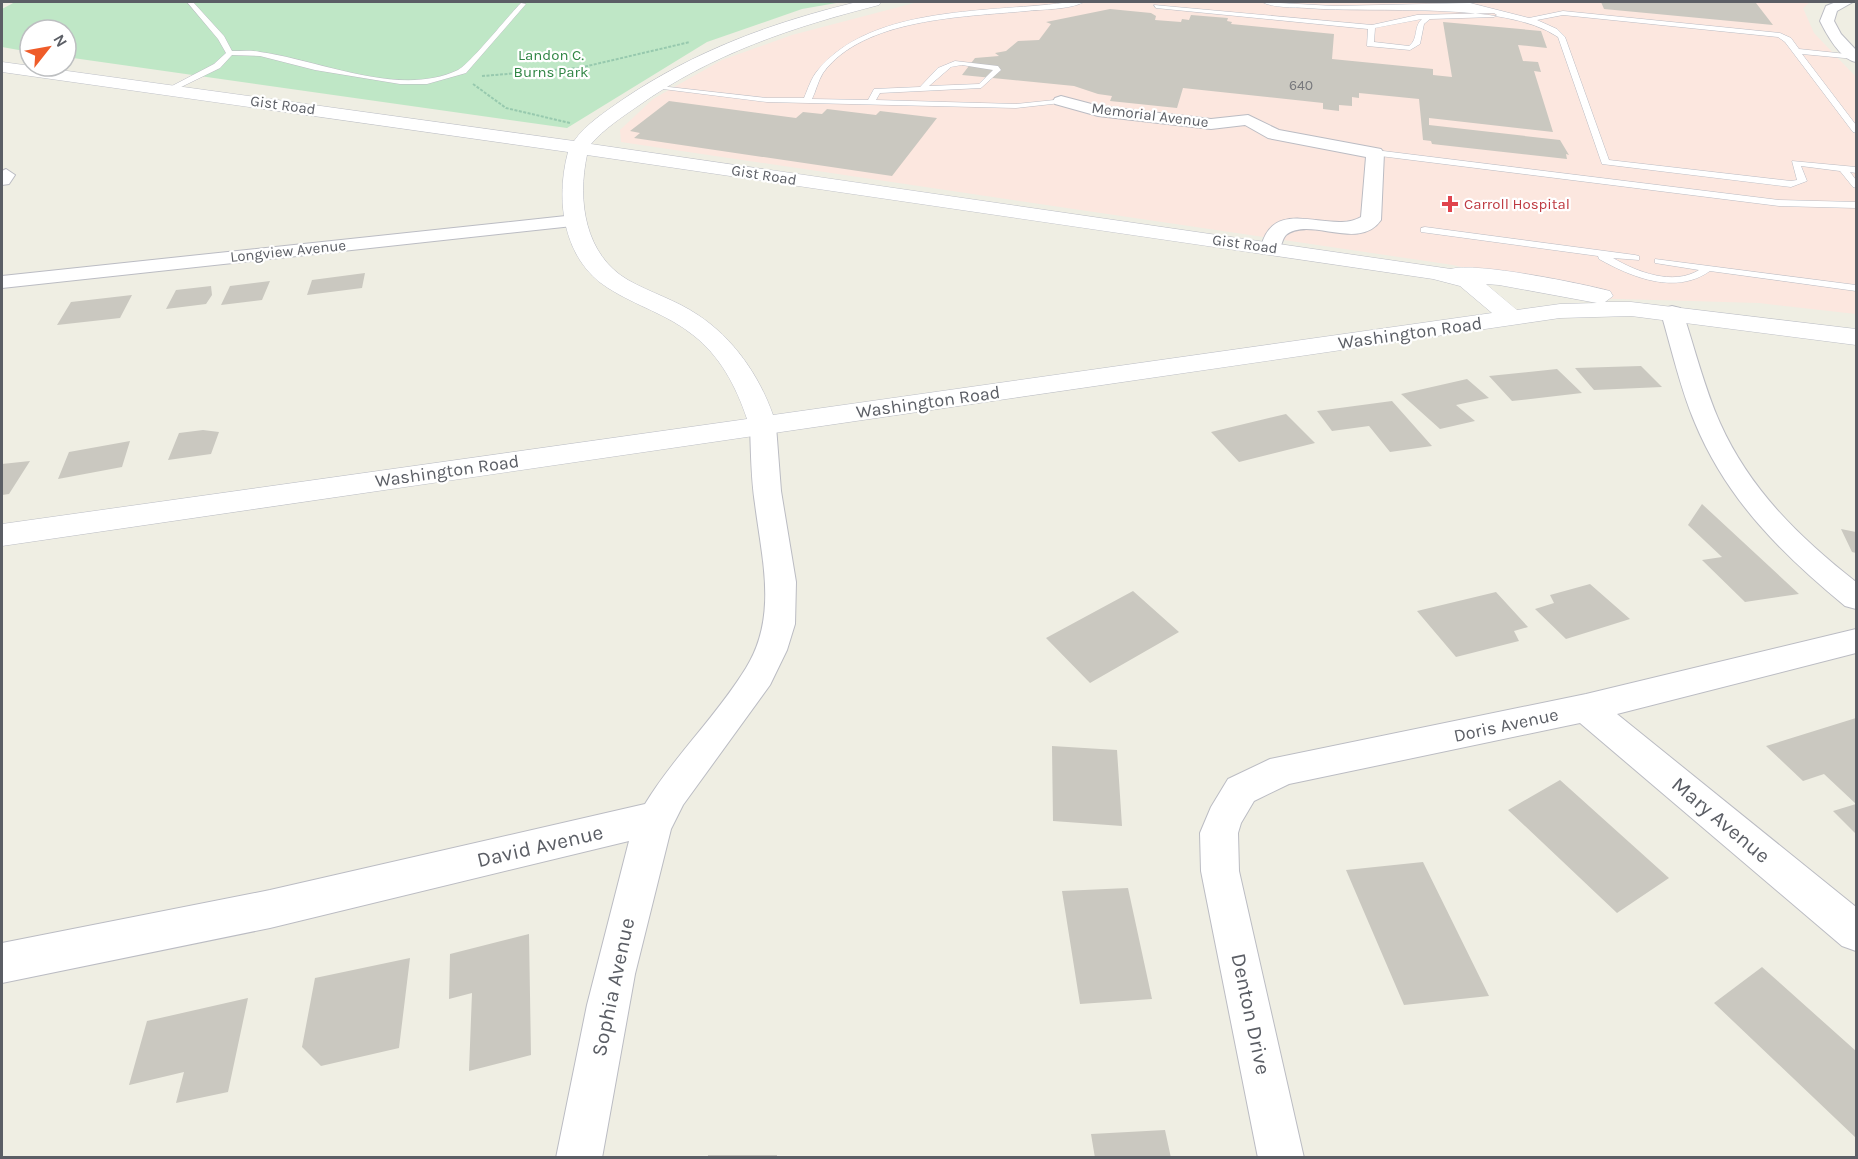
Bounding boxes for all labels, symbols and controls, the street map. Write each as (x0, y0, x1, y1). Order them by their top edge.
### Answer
north arrow (18, 18, 78, 78)
text: N (49, 31, 72, 50)
park label: Landon C. Burns Park (514, 46, 588, 81)
house number: 640 (1289, 77, 1313, 94)
street label: Gist Road (249, 92, 317, 118)
street label: Memorial Avenue (1090, 99, 1210, 131)
street label: Gist Road (730, 161, 798, 189)
marker: Carroll Hospital (1441, 195, 1459, 213)
place label: Carroll Hospital (1464, 195, 1570, 213)
street label: Gist Road (1211, 231, 1279, 257)
street label: Longview Avenue (229, 236, 347, 266)
street label: Washington Road (1337, 312, 1483, 354)
street label: Washington Road (855, 381, 1001, 423)
street label: Washington Road (374, 450, 520, 492)
street label: Doris Avenue (1452, 703, 1560, 747)
street label: Mary Avenue (1667, 772, 1775, 868)
street label: David Avenue (475, 820, 605, 872)
street label: Sophia Avenue (587, 916, 639, 1058)
street label: Denton Drive (1226, 951, 1276, 1077)

